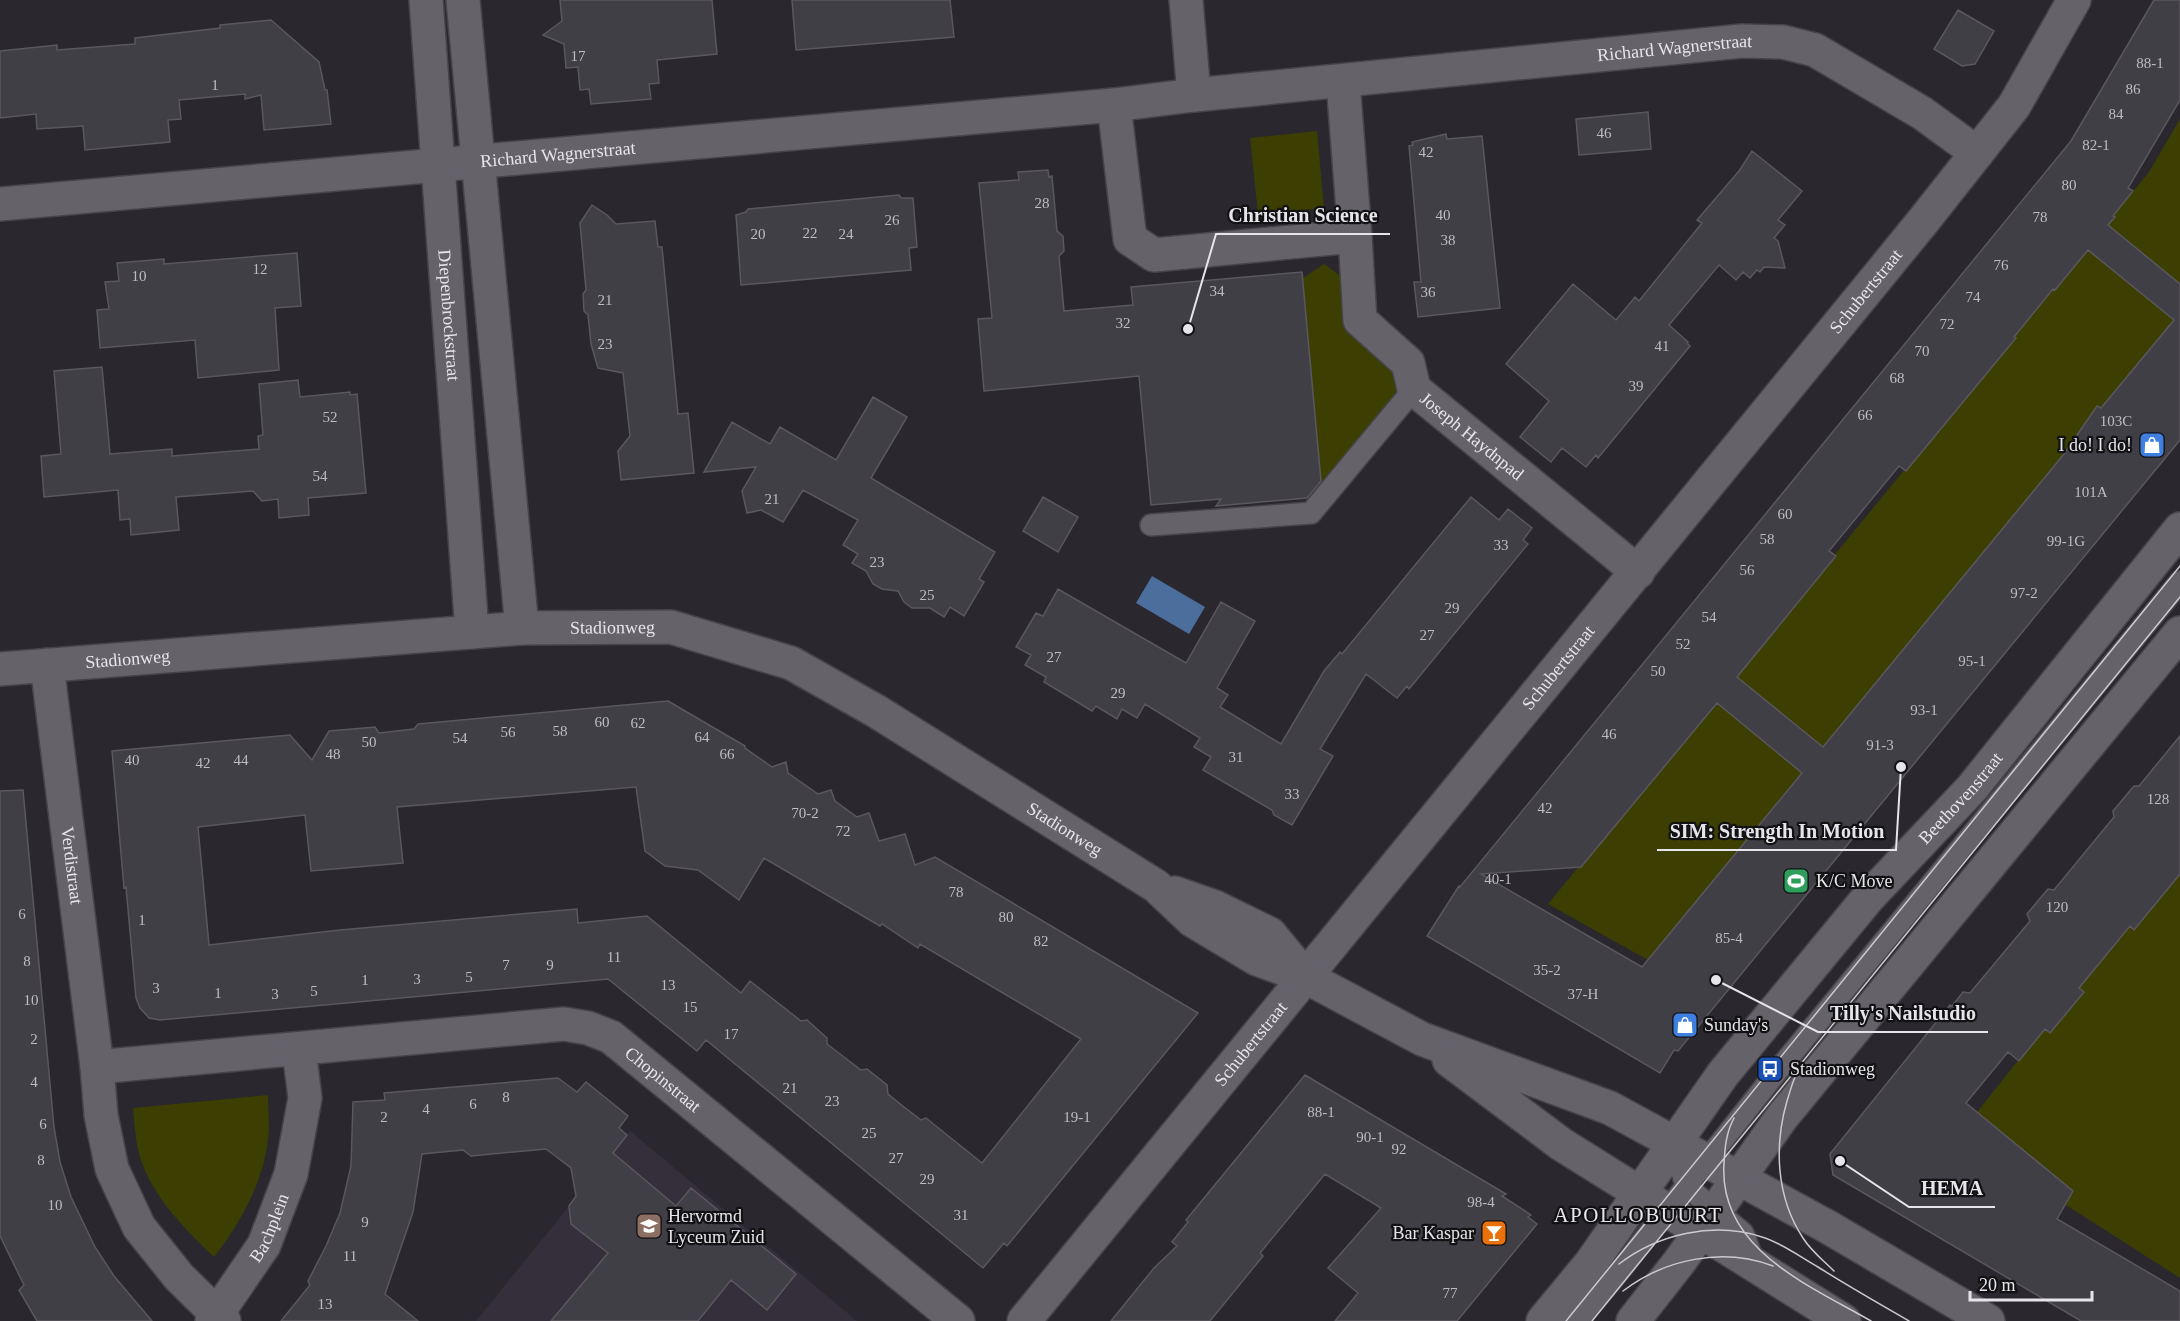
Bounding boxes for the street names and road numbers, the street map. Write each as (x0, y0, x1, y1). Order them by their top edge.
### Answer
street label: Richard Wagnerstraat (1596, 31, 1752, 65)
street label: Richard Wagnerstraat (479, 138, 636, 171)
street label: Schubertstraat (1825, 245, 1906, 337)
street label: Diepenbrockstraat (434, 249, 464, 382)
street label: Joseph Haydnpad (1416, 388, 1528, 484)
street label: Stadionweg (570, 617, 655, 638)
street label: Schubertstraat (1518, 621, 1599, 714)
street label: Stadionweg (84, 646, 171, 672)
street label: Beethovenstraat (1914, 748, 2007, 848)
street label: Stadionweg (1023, 798, 1106, 860)
street label: Verdistraat (57, 825, 87, 905)
street label: Schubertstraat (1210, 998, 1291, 1090)
street label: Chopinstraat (621, 1043, 705, 1116)
street label: Bachplein (245, 1191, 293, 1266)

